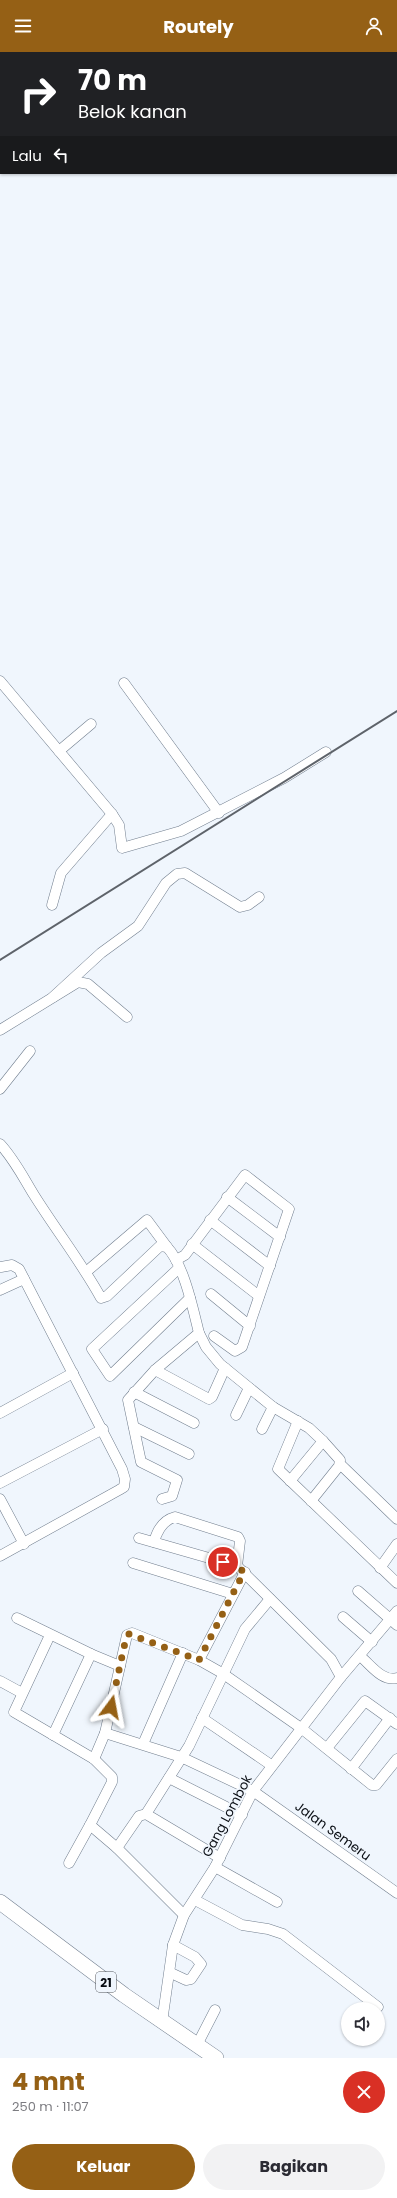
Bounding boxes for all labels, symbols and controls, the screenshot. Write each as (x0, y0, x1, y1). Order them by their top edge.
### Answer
text: Routely (163, 14, 234, 39)
icon: menu (12, 15, 34, 37)
icon: person (363, 15, 385, 37)
text: 70 m (78, 61, 147, 100)
icon: right (12, 68, 64, 120)
text: Belok kanan (78, 99, 187, 124)
icon: left (50, 144, 72, 166)
text: Lalu (12, 145, 42, 166)
pin (206, 1545, 240, 1579)
icon: arrive (212, 1551, 234, 1573)
position arrow (90, 1686, 132, 1728)
street label: Gang Lombok (197, 1771, 257, 1860)
street label: Jalan Semeru (291, 1797, 375, 1865)
road number: 21 (96, 1972, 116, 1992)
map controls (341, 2002, 385, 2046)
button: sound (341, 2002, 385, 2046)
text: 4 mnt (12, 2065, 85, 2098)
button: close (343, 2071, 385, 2113)
text: 250 m · 11:07 (12, 2097, 89, 2116)
button: Keluar (12, 2144, 195, 2190)
button: Bagikan (203, 2144, 385, 2190)

